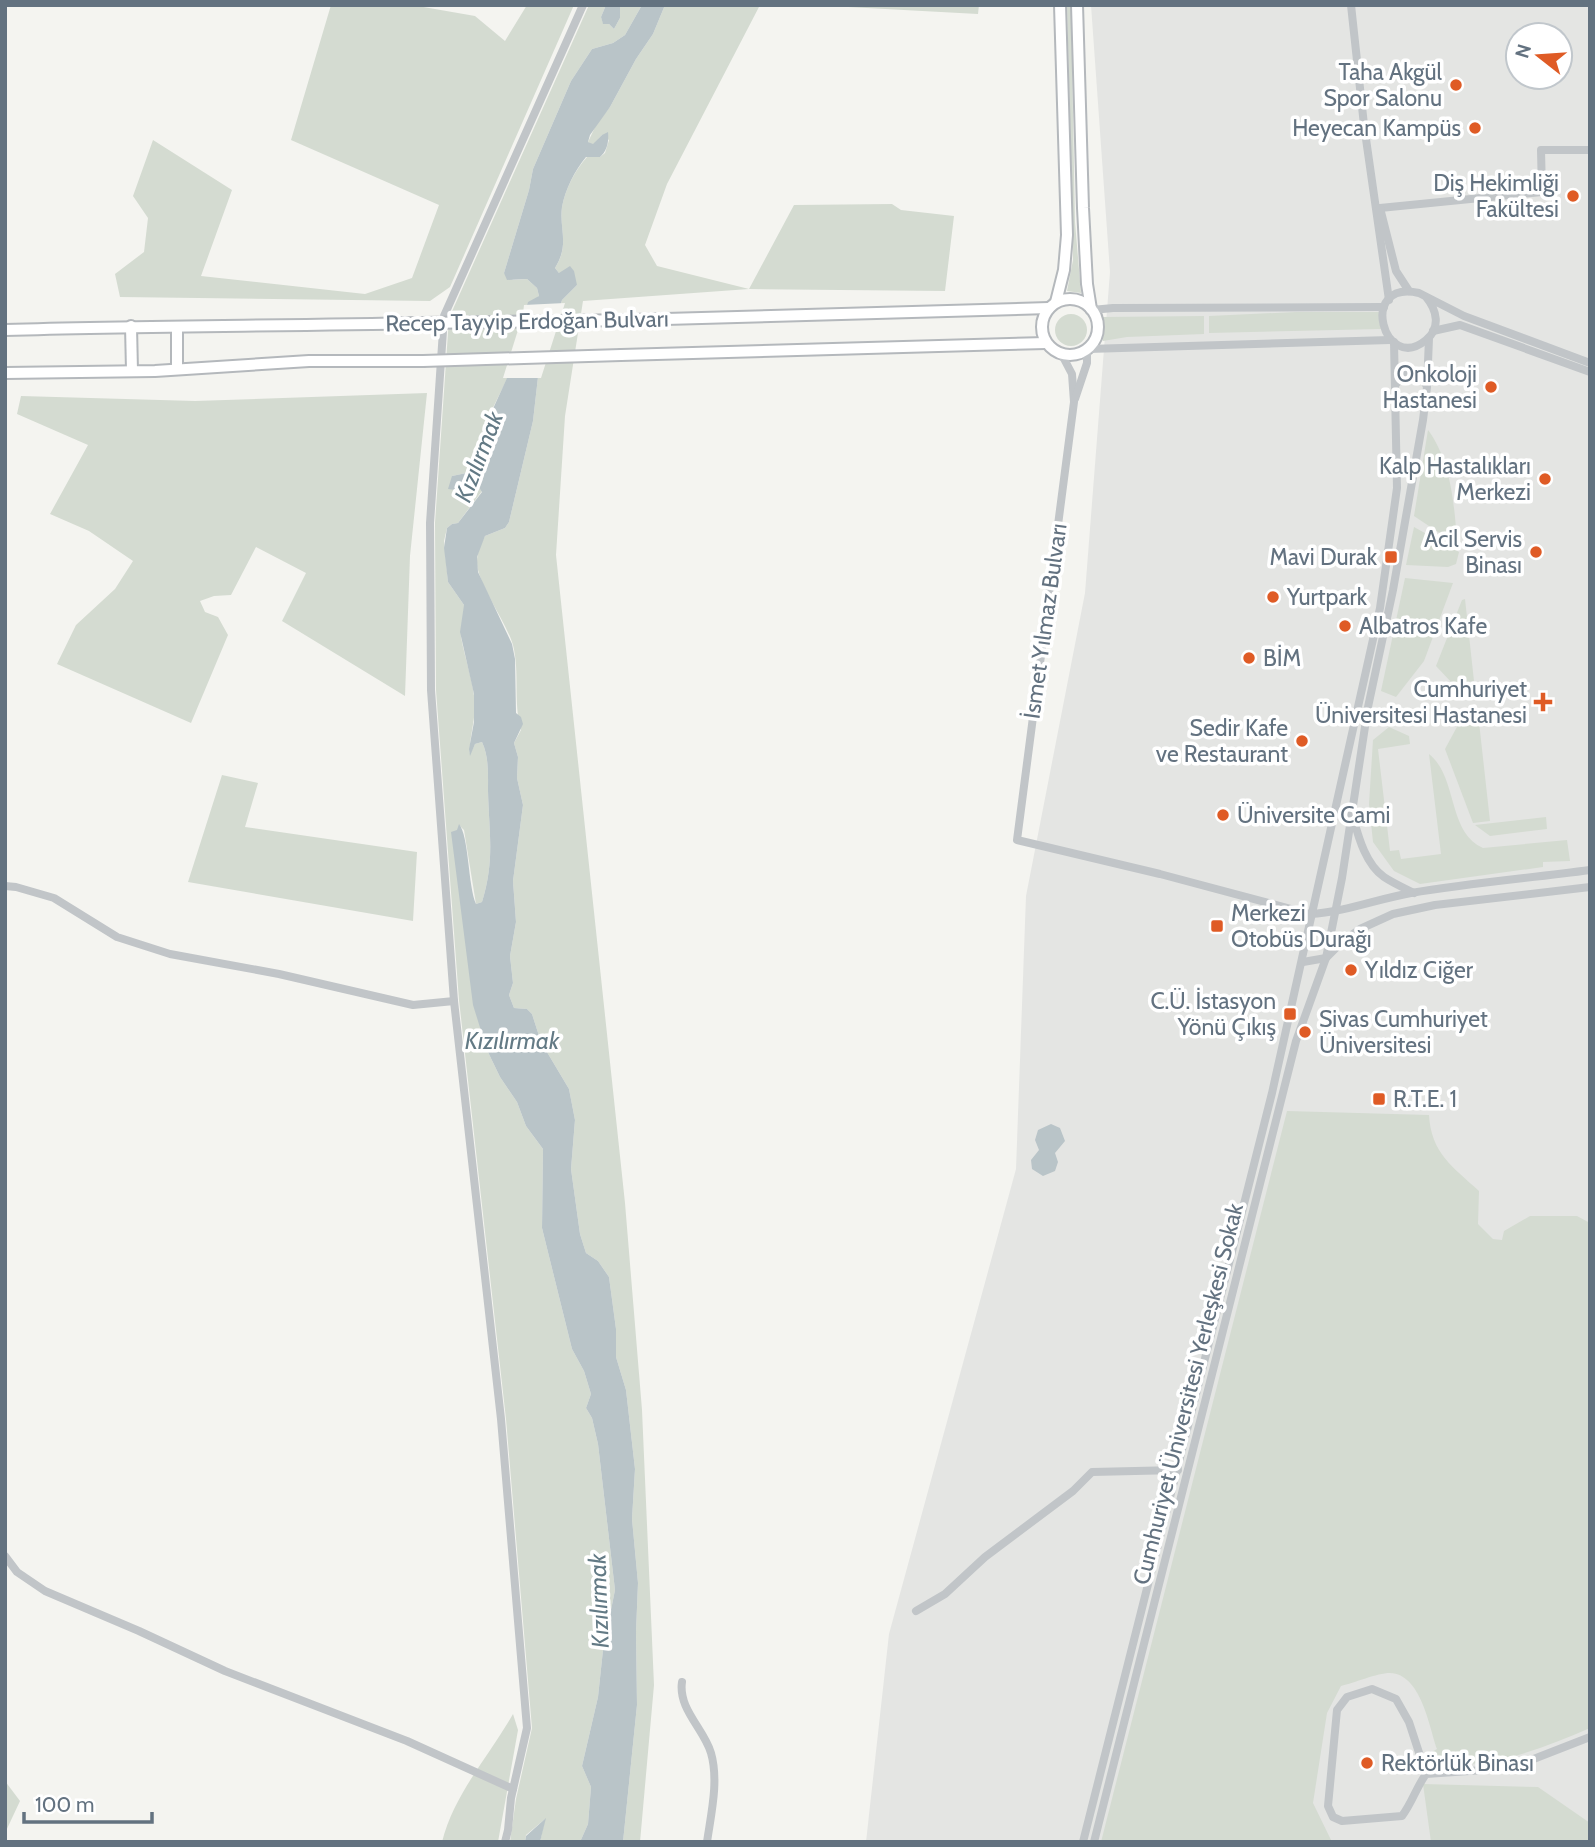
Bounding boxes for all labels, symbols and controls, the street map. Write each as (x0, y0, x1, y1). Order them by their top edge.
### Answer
north arrow (1504, 21, 1574, 91)
text: N (1510, 41, 1536, 61)
place label: Taha Akgül Spor Salonu (1323, 58, 1443, 112)
marker: Taha Akgül Spor Salonu (1448, 77, 1464, 93)
place label: Heyecan Kampüs (1292, 114, 1461, 142)
marker: Heyecan Kampüs (1467, 120, 1483, 136)
place label: Diş Hekimliği Fakültesi (1433, 169, 1559, 223)
marker: Diş Hekimliği Fakültesi (1565, 188, 1581, 204)
street label: Recep Tayyip Erdoğan Bulvarı (385, 305, 669, 337)
place label: Onkoloji Hastanesi (1383, 360, 1477, 414)
marker: Onkoloji Hastanesi (1483, 379, 1499, 395)
water label: Kızılırmak (448, 407, 509, 506)
place label: Kalp Hastalıkları Merkezi (1379, 452, 1531, 506)
marker: Kalp Hastalıkları Merkezi (1537, 471, 1553, 487)
street label: İsmet Yılmaz Bulvarı (1017, 522, 1073, 720)
place label: Acil Servis Binası (1424, 525, 1522, 579)
place label: Mavi Durak (1269, 543, 1378, 571)
marker: Acil Servis Binası (1528, 544, 1544, 560)
marker: Mavi Durak (1383, 549, 1399, 565)
place label: Yurtpark (1286, 583, 1368, 611)
marker: Yurtpark (1265, 589, 1281, 605)
place label: Albatros Kafe (1359, 612, 1487, 640)
marker: Albatros Kafe (1337, 618, 1353, 634)
place label: BİM (1263, 644, 1301, 672)
marker: BİM (1241, 650, 1257, 666)
place label: Cumhuriyet Üniversitesi Hastanesi (1315, 675, 1527, 729)
marker: Cumhuriyet Üniversitesi Hastanesi (1533, 692, 1553, 712)
place label: Sedir Kafe ve Restaurant (1156, 714, 1288, 768)
marker: Sedir Kafe ve Restaurant (1294, 733, 1310, 749)
place label: Üniversite Cami (1237, 801, 1390, 829)
marker: Üniversite Cami (1215, 807, 1231, 823)
place label: Merkezi Otobüs Durağı (1231, 899, 1372, 953)
marker: Merkezi Otobüs Durağı (1209, 918, 1225, 934)
place label: Yıldız Ciğer (1364, 956, 1474, 984)
marker: Yıldız Ciğer (1343, 962, 1359, 978)
place label: C.Ü. İstasyon Yönü Çıkış (1150, 987, 1276, 1041)
place label: Sivas Cumhuriyet Üniversitesi (1319, 1005, 1488, 1059)
marker: C.Ü. İstasyon Yönü Çıkış (1282, 1006, 1298, 1022)
marker: Sivas Cumhuriyet Üniversitesi (1297, 1024, 1313, 1040)
water label: Kızılırmak (465, 1026, 560, 1055)
place label: R.T.E. 1 (1393, 1085, 1457, 1113)
marker: R.T.E. 1 (1371, 1091, 1387, 1107)
street label: Cumhuriyet Üniversitesi Yerleşkesi Sokak (1127, 1200, 1249, 1588)
water label: Kızılırmak (582, 1553, 615, 1649)
place label: Rektörlük Binası (1381, 1749, 1534, 1777)
marker: Rektörlük Binası (1359, 1755, 1375, 1771)
scale bar (24, 1780, 152, 1824)
text: 100 m (35, 1792, 94, 1817)

